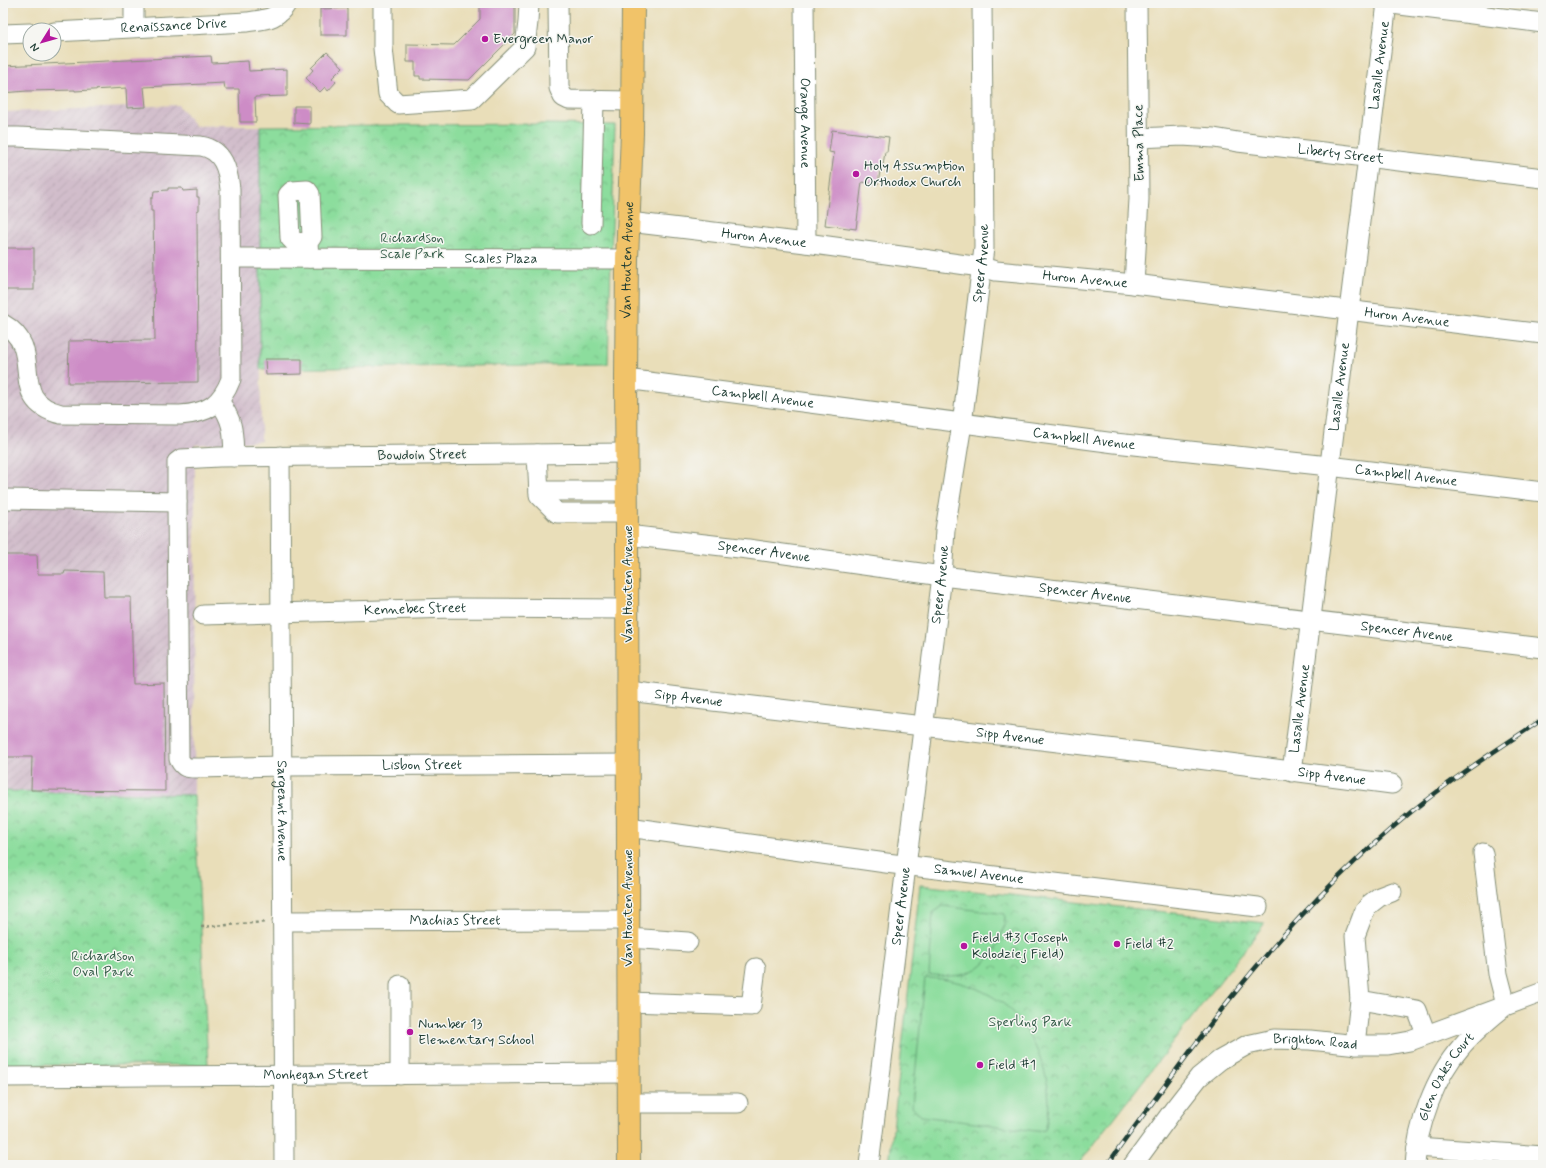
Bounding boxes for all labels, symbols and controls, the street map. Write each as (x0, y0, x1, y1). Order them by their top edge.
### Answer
street label: Renaissance Drive (120, 14, 228, 38)
street label: Lasalle Avenue (1365, 20, 1394, 111)
north arrow (22, 22, 62, 62)
place label: Evergreen Manor (493, 30, 593, 49)
marker: Evergreen Manor (480, 34, 490, 44)
text: N (27, 40, 43, 55)
street label: Orange Avenue (795, 78, 814, 169)
street label: Emma Place (1129, 104, 1149, 182)
street label: Liberty Street (1297, 140, 1386, 168)
place label: Holy Assumption Orthodox Church (864, 157, 965, 191)
marker: Holy Assumption Orthodox Church (851, 169, 861, 179)
street label: Van Houten Avenue (618, 201, 638, 319)
street label: Speer Avenue (968, 223, 993, 304)
street label: Huron Avenue (720, 224, 808, 252)
park label: Richardson Scale Park (380, 229, 444, 263)
street label: Scales Plaza (465, 250, 538, 268)
street label: Huron Avenue (1042, 266, 1129, 292)
street label: Huron Avenue (1363, 303, 1451, 332)
street label: Lasalle Avenue (1325, 341, 1354, 432)
street label: Campbell Avenue (710, 381, 815, 413)
street label: Campbell Avenue (1032, 423, 1136, 454)
street label: Bowdoin Street (377, 445, 467, 465)
street label: Campbell Avenue (1354, 460, 1458, 491)
street label: Van Houten Avenue (619, 525, 637, 643)
street label: Spencer Avenue (717, 537, 812, 567)
street label: Speer Avenue (927, 544, 953, 625)
street label: Spencer Avenue (1038, 579, 1133, 608)
street label: Kennebec Street (364, 599, 466, 619)
street label: Spencer Avenue (1360, 617, 1455, 646)
street label: Lasalle Avenue (1285, 663, 1314, 754)
street label: Sipp Avenue (653, 685, 724, 711)
street label: Sipp Avenue (975, 723, 1045, 749)
street label: Lisbon Street (382, 756, 462, 774)
street label: Sargeant Avenue (272, 760, 291, 862)
street label: Sipp Avenue (1297, 763, 1367, 790)
street label: Van Houten Avenue (619, 849, 637, 967)
street label: Samuel Avenue (933, 860, 1025, 888)
street label: Speer Avenue (887, 865, 915, 946)
street label: Machias Street (410, 911, 500, 930)
place label: Field #3 (Joseph Kolodziej Field) (972, 929, 1068, 963)
place label: Field #2 (1125, 935, 1174, 953)
marker: Field #2 (1112, 939, 1122, 949)
marker: Field #3 (Joseph Kolodziej Field) (959, 941, 969, 951)
park label: Richardson Oval Park (71, 947, 135, 981)
park label: Sperling Park (988, 1013, 1072, 1033)
place label: Number 13 Elementary School (418, 1015, 534, 1049)
marker: Number 13 Elementary School (405, 1027, 415, 1037)
street label: Glen Oaks Court (1414, 1029, 1478, 1123)
street label: Brighton Road (1273, 1030, 1358, 1054)
place label: Field #1 (988, 1056, 1036, 1074)
marker: Field #1 (975, 1060, 985, 1070)
street label: Monhegan Street (263, 1066, 369, 1084)

